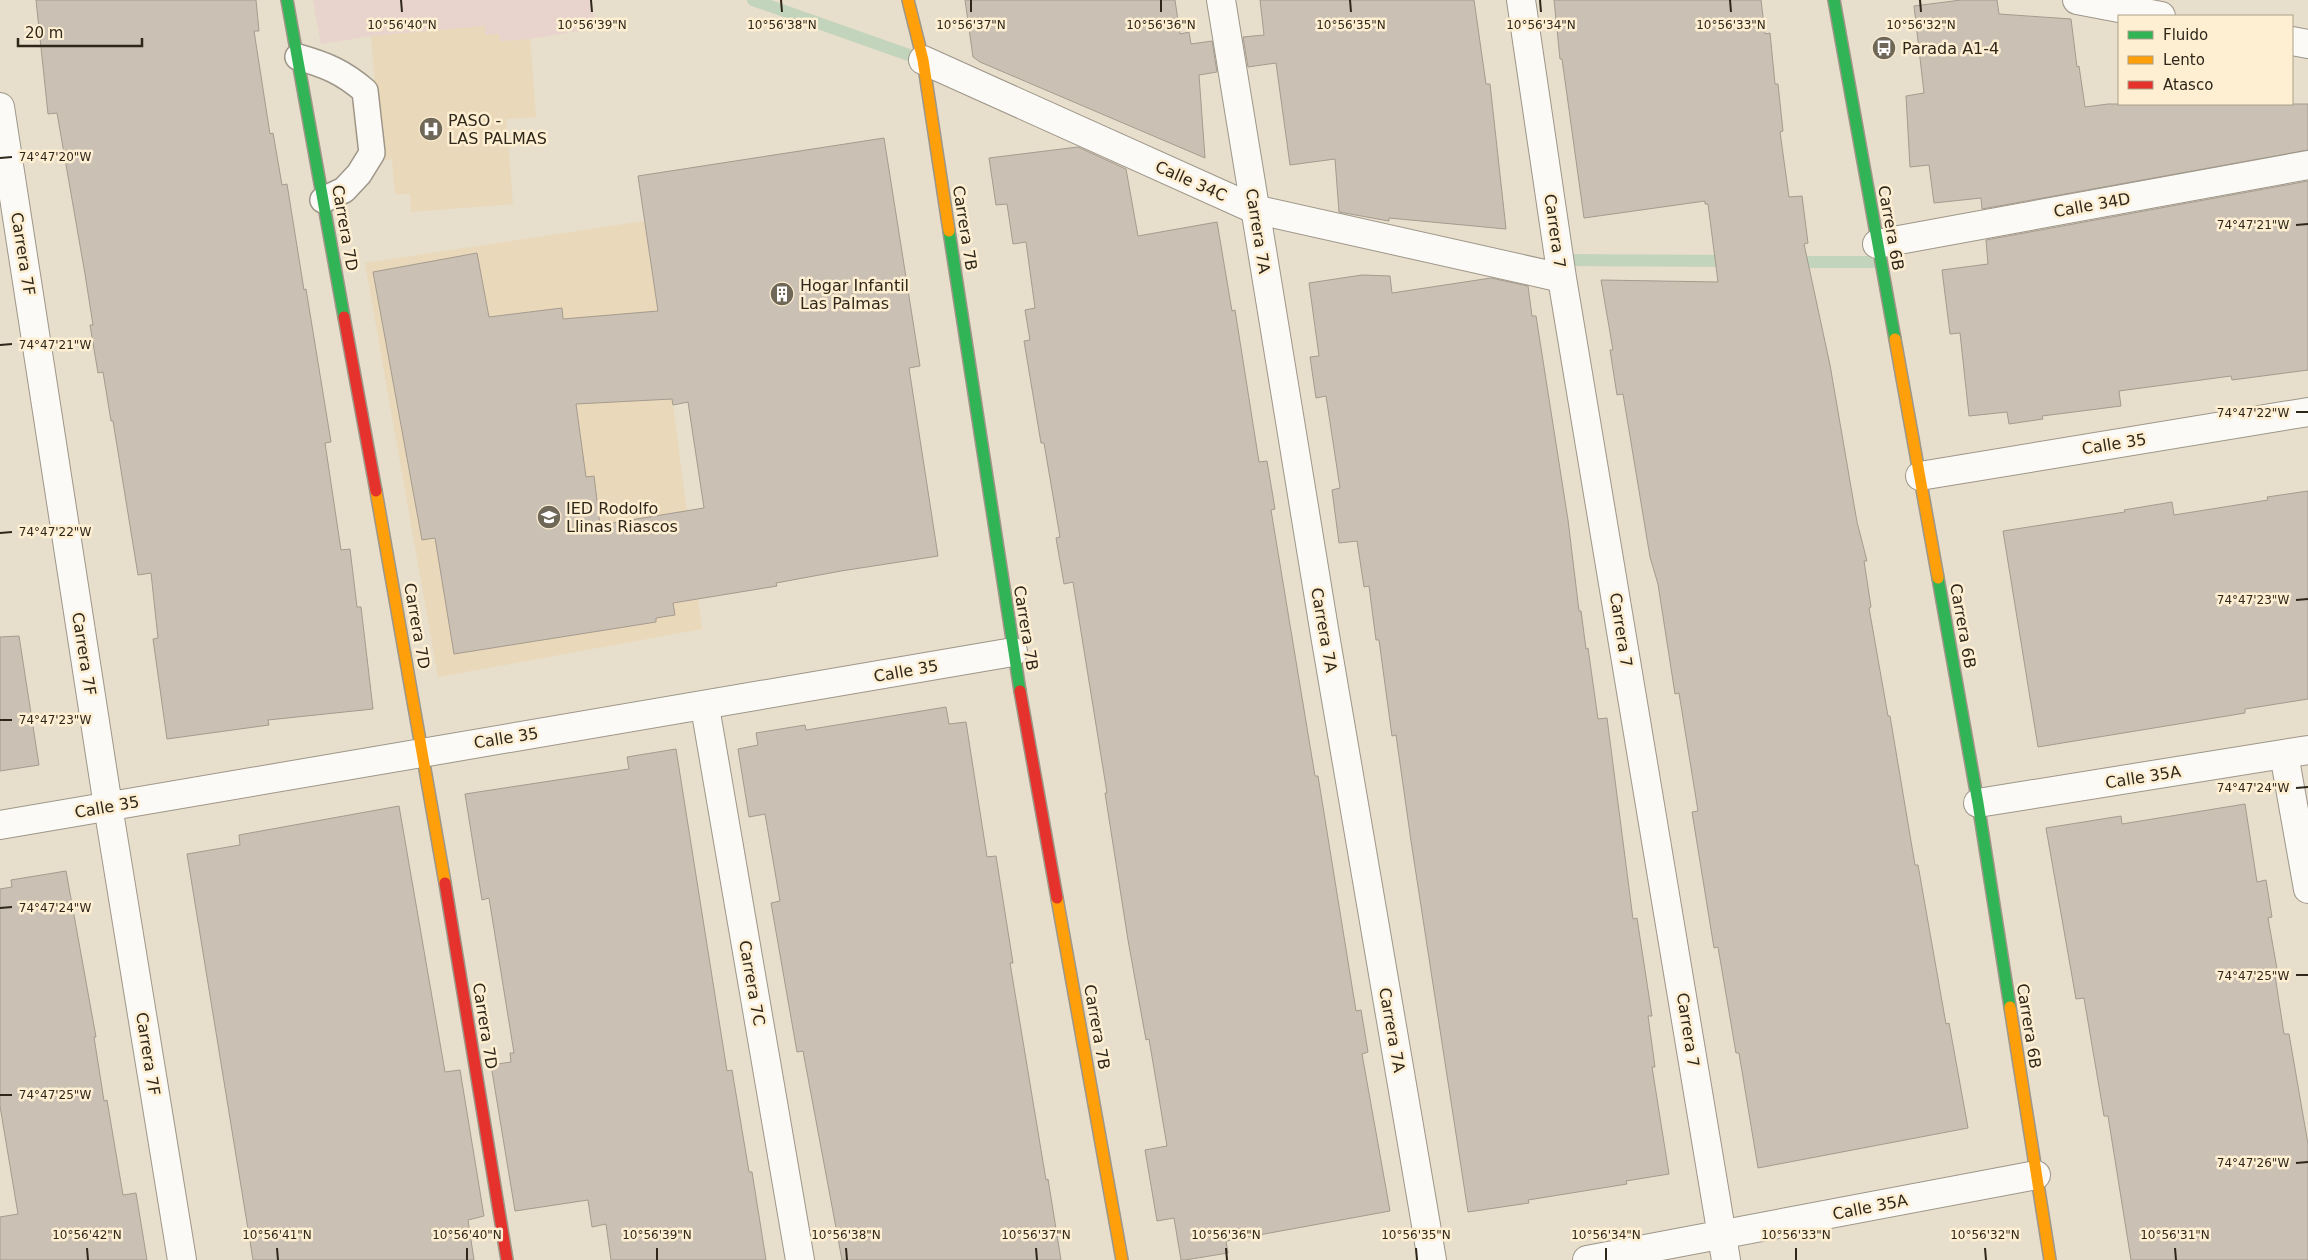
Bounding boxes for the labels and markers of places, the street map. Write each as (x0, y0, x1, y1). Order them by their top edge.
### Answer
bus stop icon: Parada A1-4 (1871, 35, 1897, 61)
place label: Parada A1-4 (1902, 39, 1999, 58)
place label: PASO - LAS PALMAS (448, 111, 547, 148)
hospital icon: PASO - LAS PALMAS (418, 116, 444, 142)
place label: Hogar Infantil Las Palmas (800, 276, 909, 313)
building icon: Hogar Infantil Las Palmas (769, 281, 795, 307)
place label: IED Rodolfo Llinas Riascos (566, 499, 678, 536)
school or university icon: IED Rodolfo Llinas Riascos (536, 504, 562, 530)

